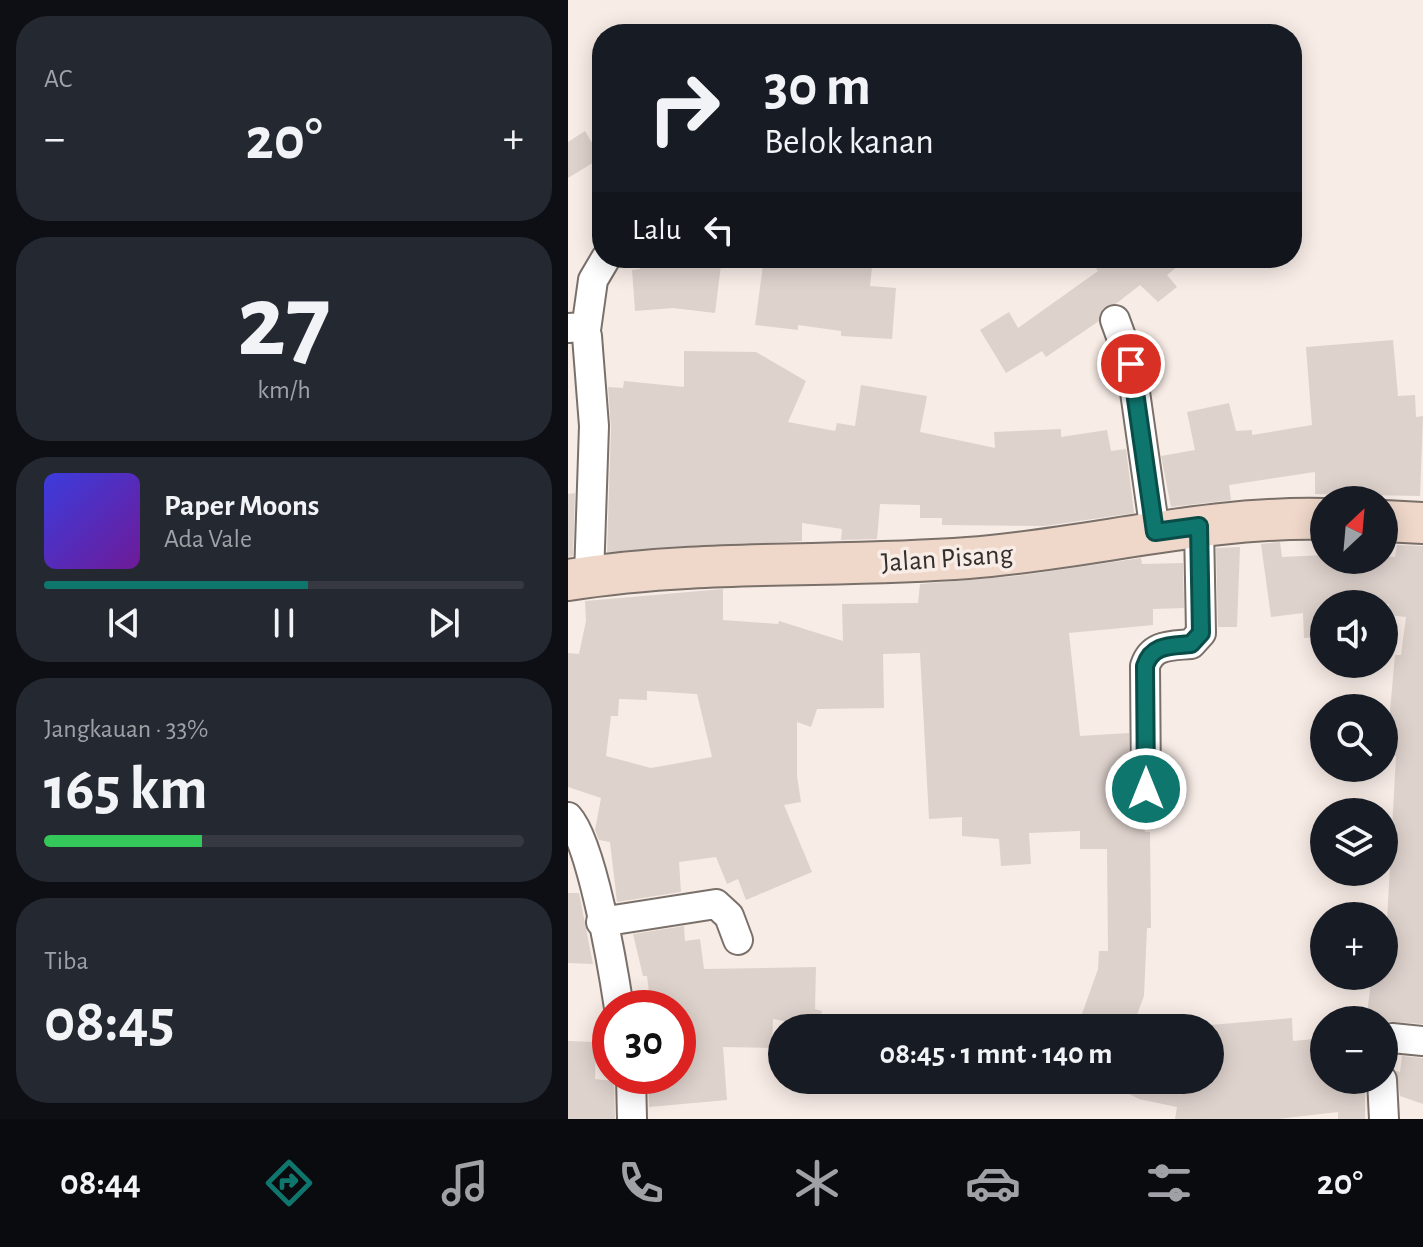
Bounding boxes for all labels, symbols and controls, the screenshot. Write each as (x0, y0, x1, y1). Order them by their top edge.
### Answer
icon: right (632, 56, 736, 160)
text: 30 m (764, 59, 871, 115)
text: AC (44, 66, 72, 92)
text: 20° (245, 110, 323, 170)
text: − (44, 117, 65, 161)
text: + (503, 117, 524, 161)
text: Belok kanan (764, 124, 934, 160)
icon: left (697, 208, 741, 252)
text: Lalu (632, 215, 681, 245)
text: 27 (237, 271, 331, 375)
pin (1097, 330, 1165, 398)
icon: arrive (1109, 342, 1153, 386)
text: km/h (257, 377, 311, 403)
north arrow (1310, 486, 1398, 574)
map controls (1310, 486, 1398, 1094)
text: Paper Moons (164, 491, 319, 521)
text: Ada Vale (164, 526, 252, 552)
street label: Jalan Pisang (880, 540, 1014, 578)
button: sound (1310, 590, 1398, 678)
icon: previous (102, 601, 146, 645)
icon: pause (262, 601, 306, 645)
icon: next (422, 601, 466, 645)
button: search (1310, 694, 1398, 782)
text: Jangkauan · 33% (44, 716, 209, 742)
position arrow (1104, 747, 1188, 831)
text: 165 km (44, 760, 208, 820)
button: layers (1310, 798, 1398, 886)
button: + (1310, 902, 1398, 990)
text: Tiba (44, 948, 88, 974)
speed limit sign: 30 (592, 990, 696, 1094)
text: 08:45 (44, 992, 175, 1052)
button: − (1310, 1006, 1398, 1094)
text: 08:45 · 1 mnt · 140 m (880, 1039, 1112, 1069)
icon: directions (261, 1155, 317, 1211)
icon: music (437, 1155, 493, 1211)
icon: phone (613, 1155, 669, 1211)
icon: climate (789, 1155, 845, 1211)
icon: car (965, 1155, 1021, 1211)
icon: filters (1141, 1155, 1197, 1211)
text: 08:44 (60, 1165, 141, 1201)
text: 20° (1317, 1165, 1363, 1201)

